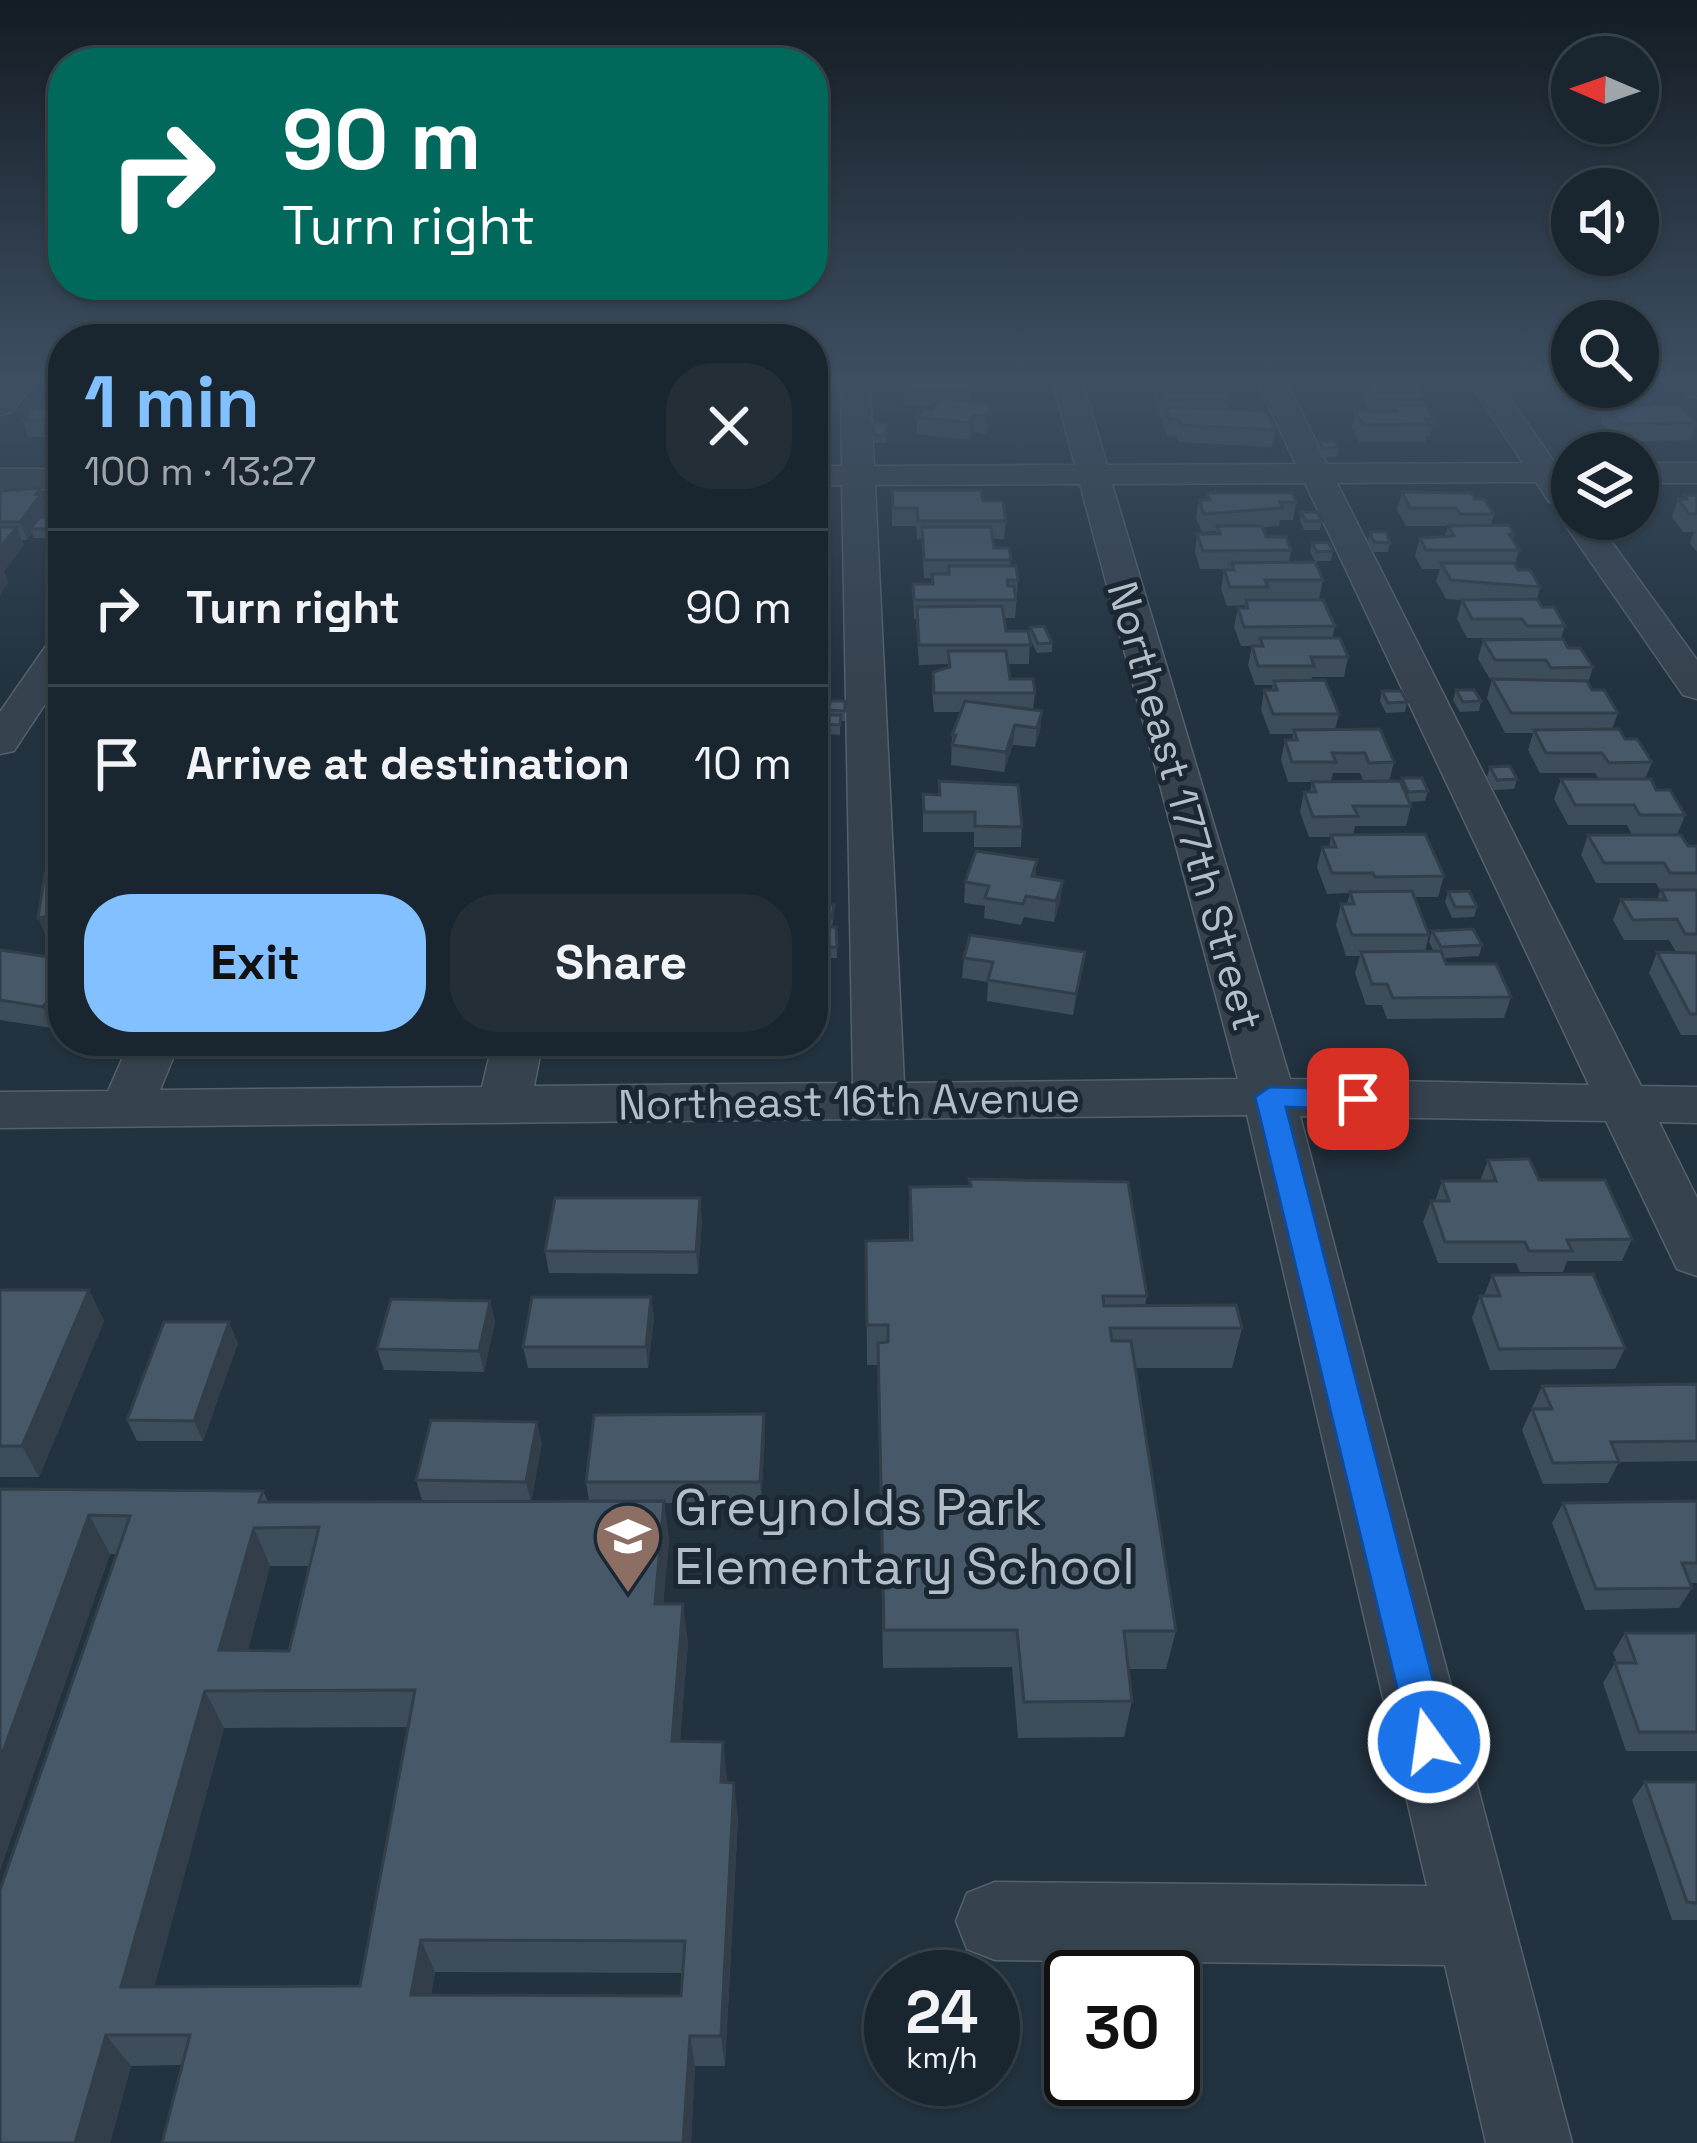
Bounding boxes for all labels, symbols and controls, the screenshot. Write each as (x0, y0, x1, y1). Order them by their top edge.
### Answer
north arrow (1551, 36, 1659, 144)
map controls (1551, 36, 1659, 540)
text: 90 m (282, 86, 481, 194)
icon: right (84, 96, 240, 252)
button: sound (1551, 168, 1659, 276)
text: Turn right (282, 191, 535, 260)
button: search (1551, 300, 1659, 408)
text: 1 min (84, 356, 260, 448)
button: close (666, 363, 792, 489)
button: layers (1551, 432, 1659, 540)
text: 100 m · 13:27 (84, 447, 316, 496)
icon: right (84, 575, 150, 641)
street label: Northeast 177th Street (1096, 575, 1274, 1037)
text: Turn right (186, 579, 400, 636)
text: 90 m (685, 579, 792, 636)
icon: arrive (84, 731, 150, 797)
text: Arrive at destination (186, 735, 630, 792)
text: 10 m (694, 735, 792, 792)
button: Exit (84, 894, 426, 1032)
button: Share (450, 894, 792, 1032)
pin (1307, 1048, 1409, 1150)
icon: arrive (1325, 1066, 1391, 1132)
street label: Northeast 16th Avenue (617, 1070, 1081, 1132)
place label: Greynolds Park Elementary School (674, 1475, 1135, 1599)
school or university icon: Greynolds Park Elementary School (593, 1501, 663, 1595)
position arrow (1366, 1679, 1492, 1805)
speed limit sign: 30 (1044, 1950, 1200, 2106)
text: 24 (906, 1974, 978, 2051)
text: km/h (906, 2038, 978, 2077)

